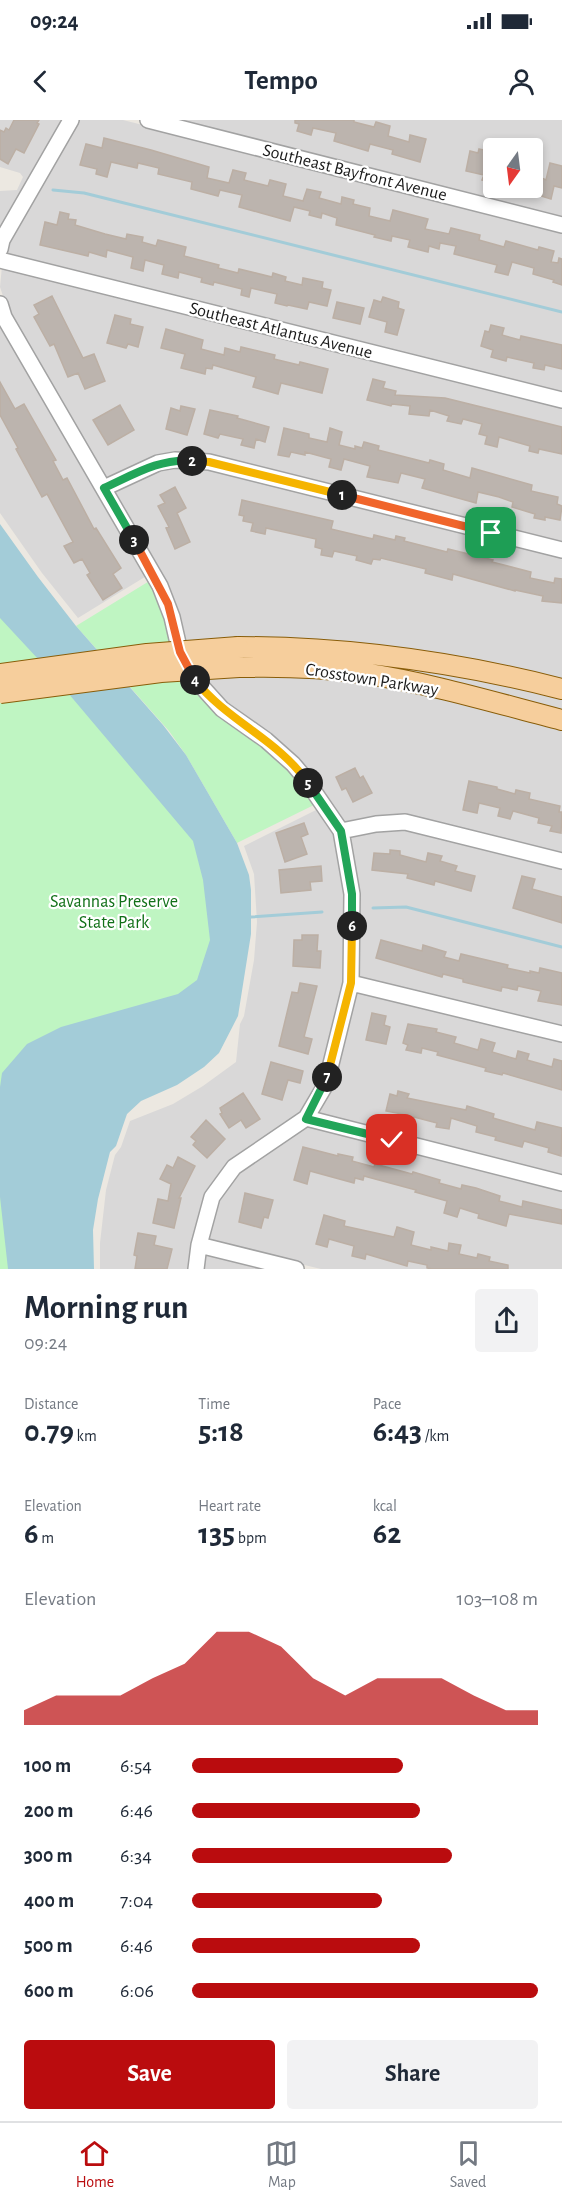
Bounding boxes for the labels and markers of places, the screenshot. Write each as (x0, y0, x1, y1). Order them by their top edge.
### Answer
pin: 2 (177, 446, 207, 476)
pin: 1 (327, 480, 357, 510)
pin (465, 507, 516, 558)
pin: 3 (119, 525, 149, 555)
pin: 4 (180, 665, 210, 695)
pin: 5 (293, 768, 323, 798)
pin: 6 (337, 911, 367, 941)
pin: 7 (312, 1062, 342, 1092)
pin (366, 1114, 417, 1165)

